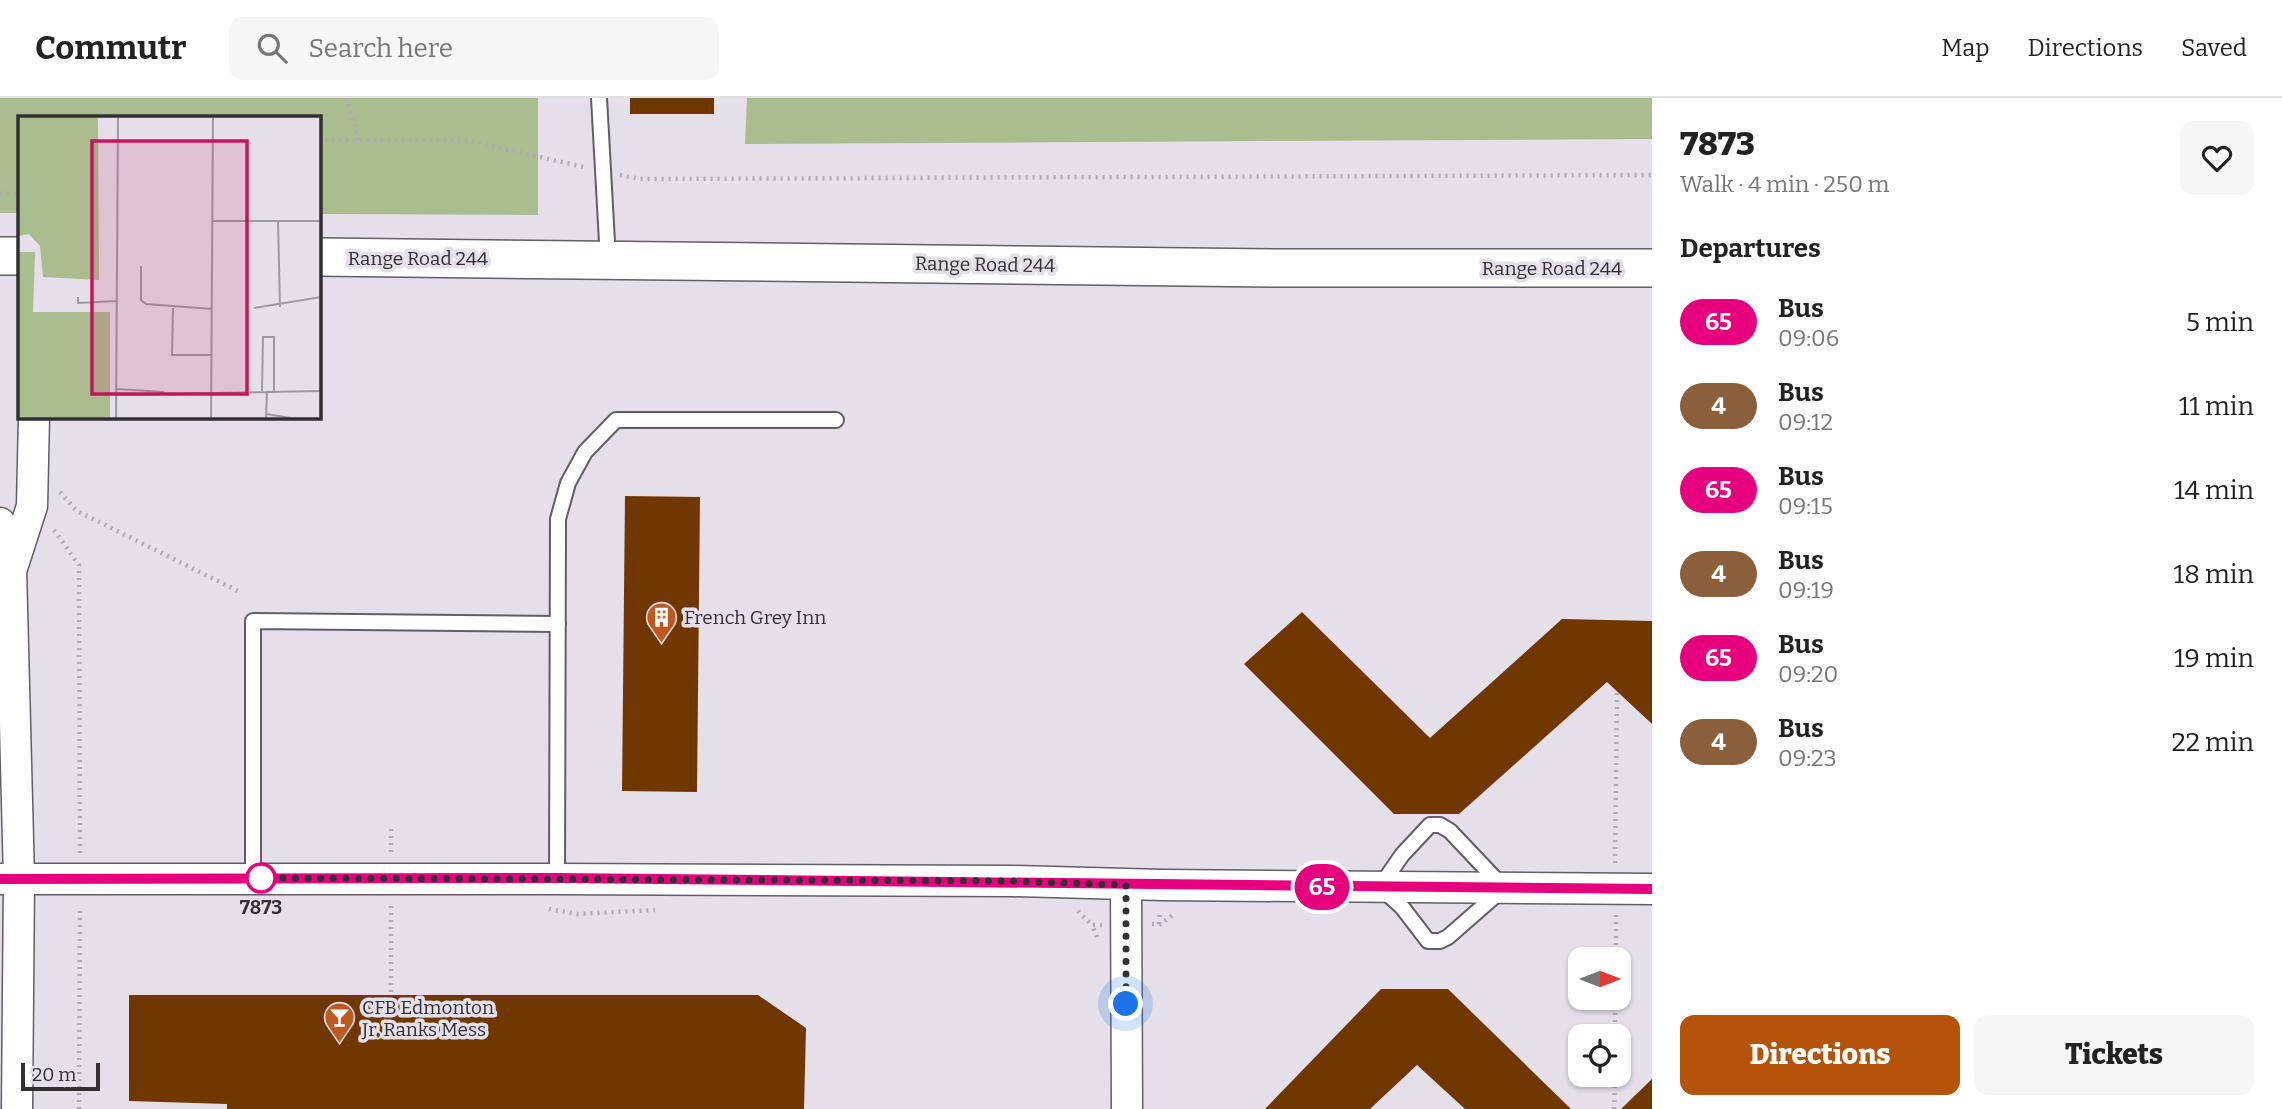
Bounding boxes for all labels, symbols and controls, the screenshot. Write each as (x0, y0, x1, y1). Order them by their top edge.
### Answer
search box (229, 17, 719, 80)
text: Commutr (35, 28, 187, 68)
icon: search (253, 29, 291, 67)
text: Search here (309, 33, 453, 64)
text: Map (1941, 34, 1990, 62)
text: Directions (2028, 34, 2143, 62)
text: Saved (2181, 34, 2247, 62)
inset map (18, 116, 320, 418)
button: heart (2180, 121, 2254, 195)
text: 7873 (1680, 124, 1755, 164)
text: Walk · 4 min · 250 m (1680, 170, 1889, 198)
text: Departures (1680, 233, 1821, 264)
street label: Range Road 244 (348, 247, 488, 270)
street label: Range Road 244 (915, 252, 1055, 277)
street label: Range Road 244 (1482, 257, 1622, 280)
text: Bus (1778, 293, 1824, 324)
text: 5 min (2186, 307, 2254, 338)
text: 65 (1705, 308, 1732, 336)
text: 09:06 (1778, 324, 1839, 352)
text: Bus (1778, 377, 1824, 408)
text: 11 min (2179, 391, 2254, 422)
text: 4 (1711, 392, 1726, 420)
text: 09:12 (1778, 408, 1833, 436)
text: Bus (1778, 461, 1824, 492)
text: 14 min (2174, 475, 2254, 506)
text: 65 (1705, 476, 1732, 504)
text: 09:15 (1778, 492, 1833, 520)
text: Bus (1778, 545, 1824, 576)
text: 18 min (2174, 559, 2254, 590)
text: 4 (1711, 560, 1726, 588)
text: 09:19 (1778, 576, 1834, 604)
building icon: French Grey Inn (644, 600, 678, 644)
place label: French Grey Inn (684, 606, 826, 629)
text: Bus (1778, 629, 1824, 660)
text: 19 min (2174, 643, 2254, 674)
text: 65 (1705, 644, 1732, 672)
text: 09:20 (1778, 660, 1838, 688)
text: Bus (1778, 713, 1824, 744)
text: 22 min (2172, 727, 2254, 758)
text: 4 (1711, 728, 1726, 756)
text: 09:23 (1778, 744, 1837, 772)
marker: 7873 (246, 863, 276, 893)
line badge: 65 (1290, 864, 1354, 910)
text: 65 (1309, 873, 1335, 901)
place label: 7873 (240, 896, 282, 919)
north arrow (1568, 947, 1631, 1010)
map controls (1568, 947, 1631, 1087)
your location (1108, 986, 1143, 1021)
place label: CFB Edmonton Jr. Ranks Mess (361, 996, 494, 1041)
bar icon: CFB Edmonton Jr. Ranks Mess (322, 1001, 356, 1045)
button: Directions (1680, 1015, 1960, 1095)
button: Tickets (1974, 1015, 2254, 1095)
button: locate (1568, 1024, 1631, 1087)
scale bar (21, 1060, 100, 1092)
text: 20 m (32, 1063, 76, 1086)

